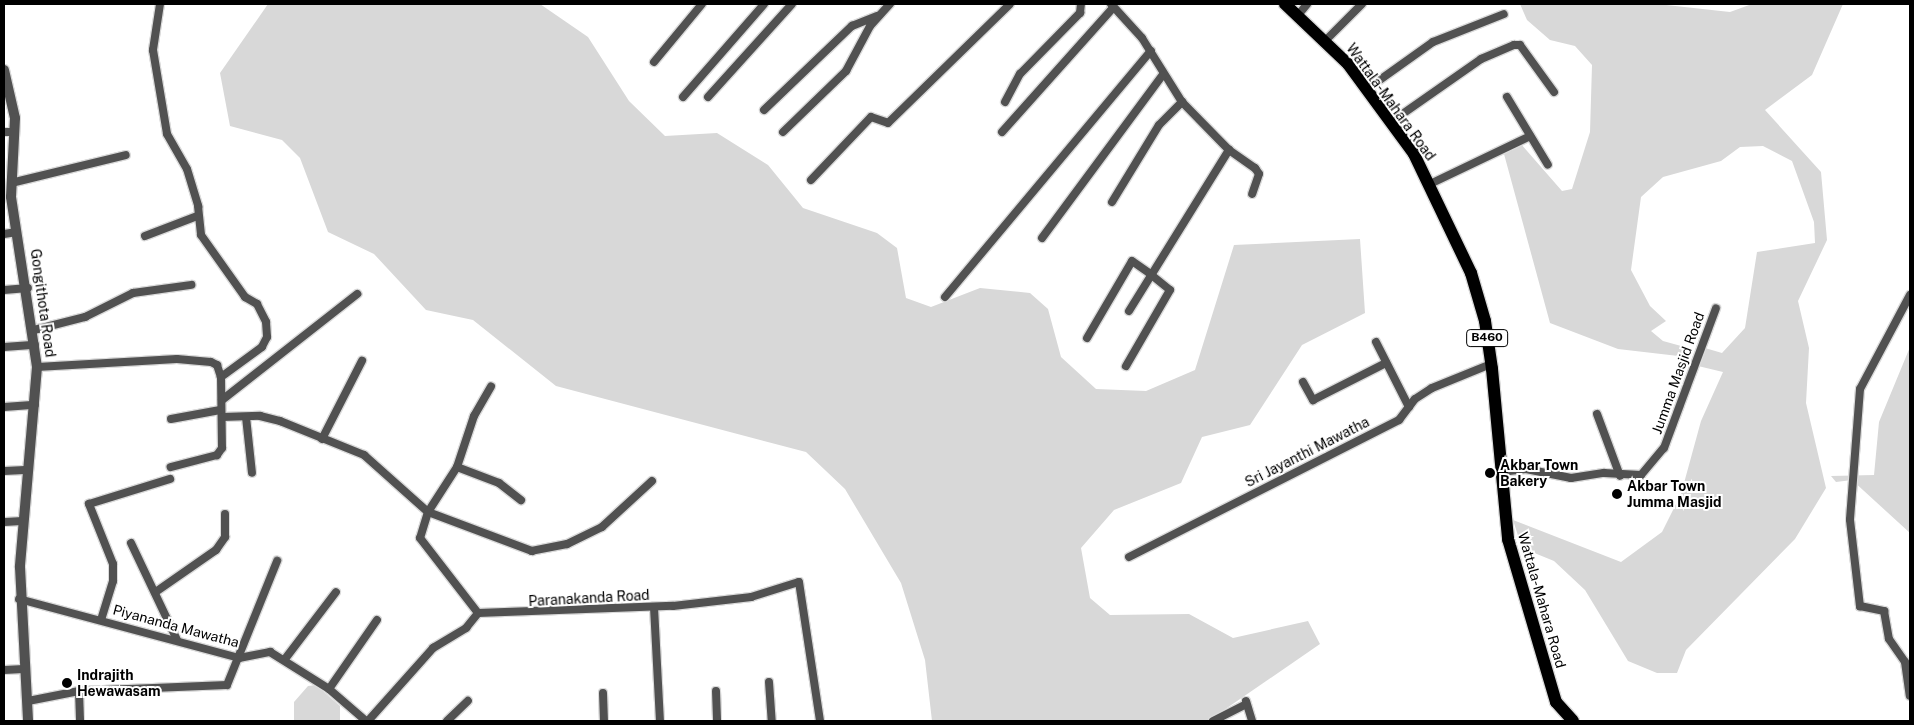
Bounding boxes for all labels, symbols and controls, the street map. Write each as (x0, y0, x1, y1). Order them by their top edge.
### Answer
street label: Wattala-Mahara Road (1343, 40, 1439, 164)
street label: Gongithota Road (27, 248, 59, 358)
street label: Jumma Masjid Road (1648, 310, 1708, 436)
road number: B460 (1466, 328, 1508, 348)
street label: Sri Jayanthi Mawatha (1242, 413, 1372, 491)
place label: Akbar Town Bakery (1500, 457, 1578, 490)
marker: Akbar Town Bakery (1484, 467, 1496, 479)
place label: Akbar Town Jumma Masjid (1627, 478, 1722, 511)
marker: Akbar Town Jumma Masjid (1611, 488, 1623, 500)
street label: Wattala-Mahara Road (1515, 530, 1569, 670)
street label: Paranakanda Road (528, 586, 650, 610)
street label: Piyananda Mawatha (111, 601, 241, 651)
place label: Indrajith Hewawasam (77, 667, 160, 700)
marker: Indrajith Hewawasam (61, 677, 73, 689)

